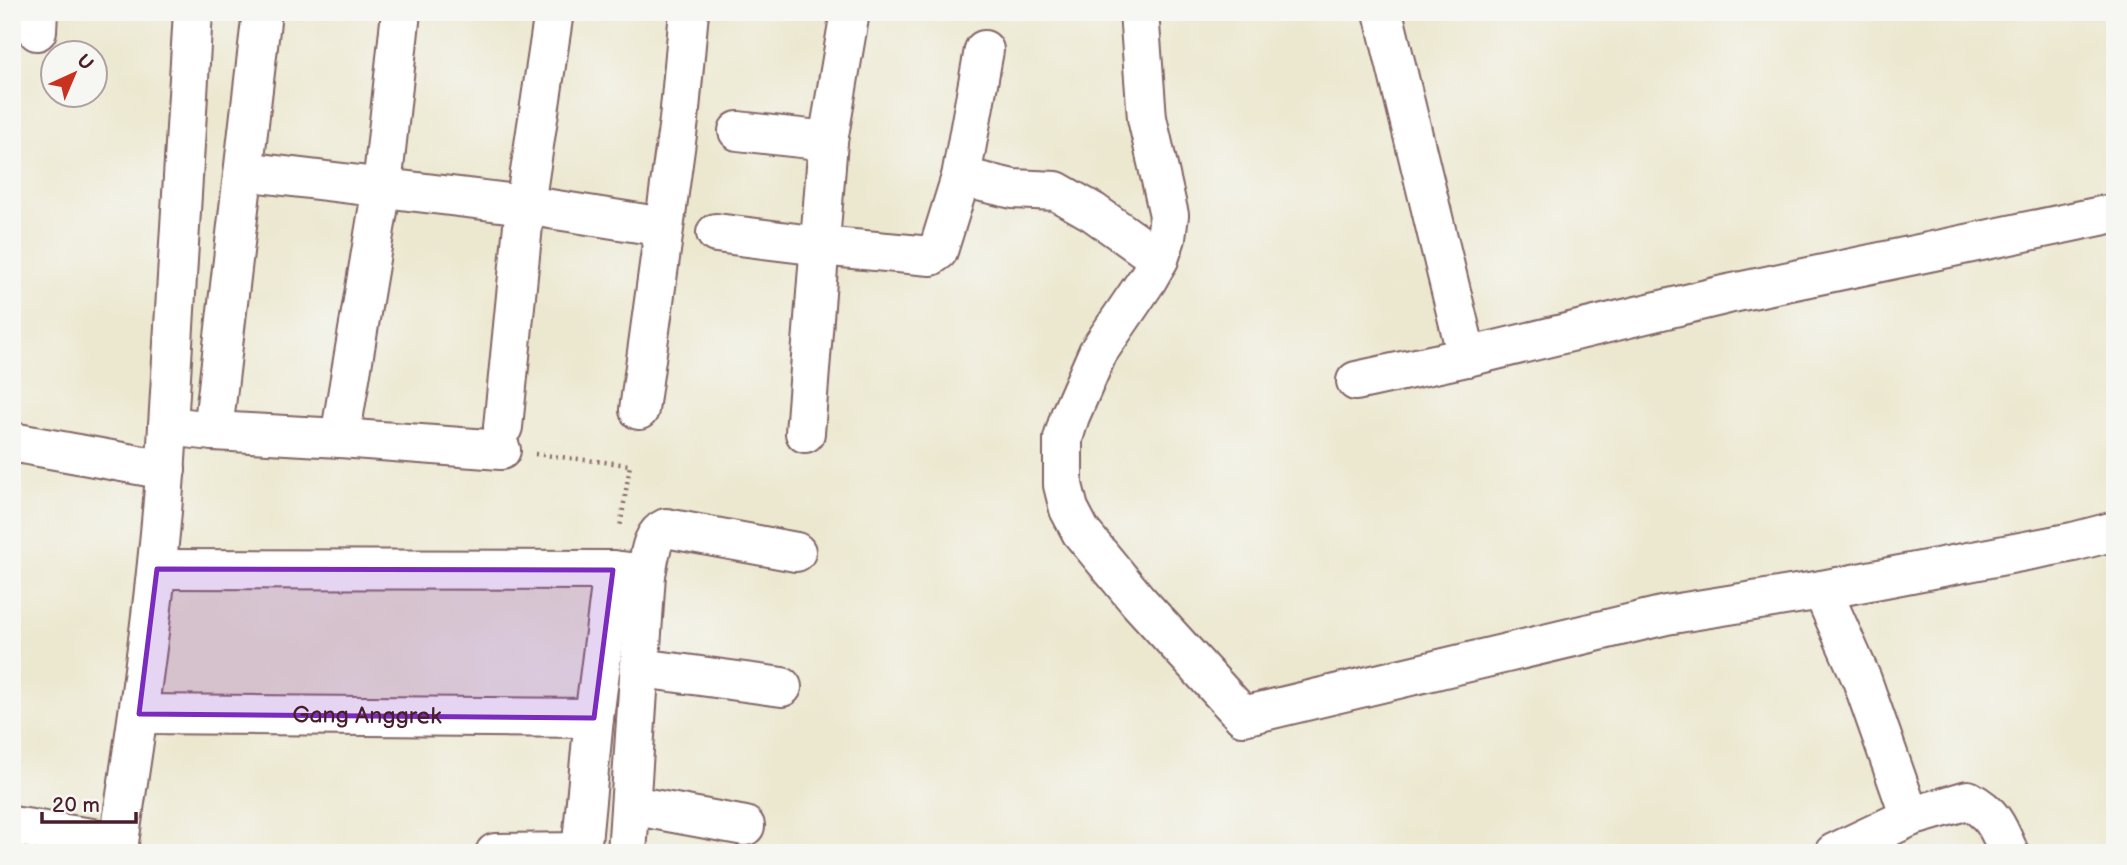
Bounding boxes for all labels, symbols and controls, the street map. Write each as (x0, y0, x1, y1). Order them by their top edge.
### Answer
north arrow (38, 38, 108, 108)
text: U (72, 50, 98, 76)
street label: Gang Anggrek (292, 701, 442, 731)
scale bar (42, 781, 136, 825)
text: 20 m (52, 793, 100, 818)

